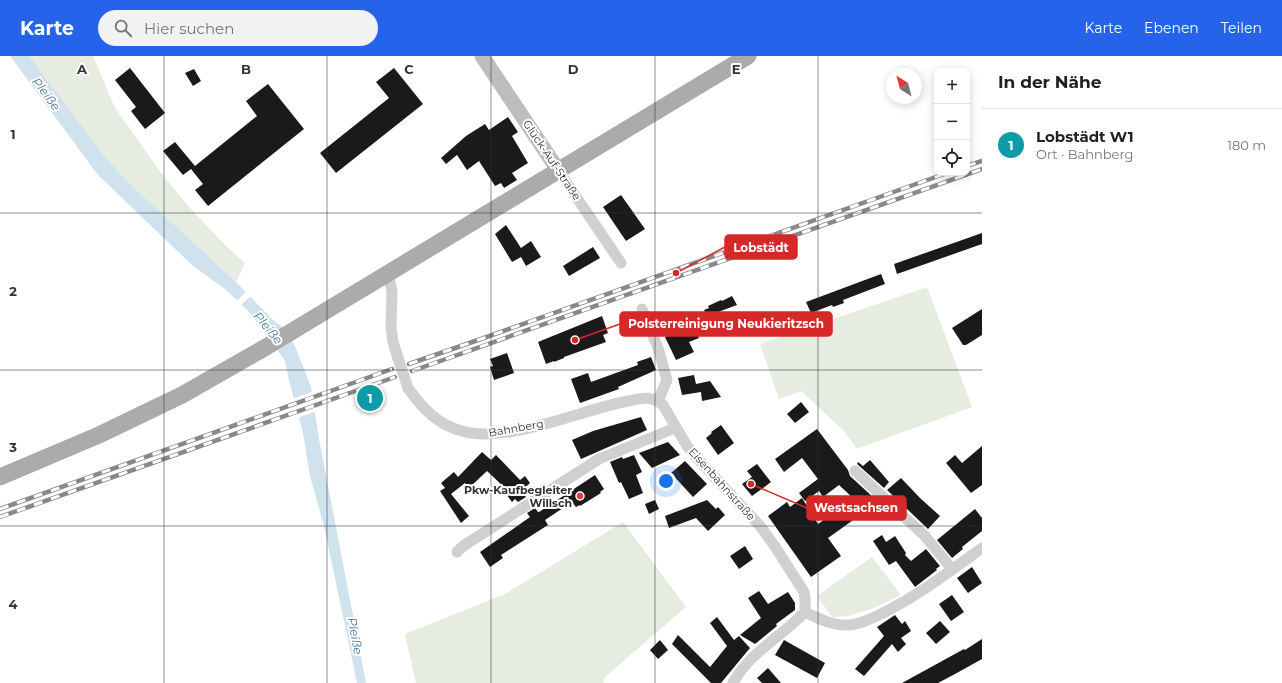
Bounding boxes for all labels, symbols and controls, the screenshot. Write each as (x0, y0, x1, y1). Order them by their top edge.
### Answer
search box (98, 10, 378, 46)
text: Karte (20, 17, 74, 40)
icon: search (112, 17, 134, 39)
text: Hier suchen (144, 19, 234, 38)
text: Karte (1084, 19, 1122, 37)
text: Ebenen (1144, 19, 1199, 37)
text: Teilen (1221, 19, 1262, 37)
text: A (76, 61, 88, 77)
text: B (241, 61, 251, 77)
text: C (404, 61, 414, 77)
text: D (568, 61, 579, 77)
text: E (732, 61, 741, 77)
north arrow (886, 68, 922, 104)
map controls (934, 68, 970, 176)
button: + (934, 68, 970, 104)
text: In der Nähe (998, 72, 1102, 92)
water label: Pleiße (29, 74, 64, 113)
button: − (934, 104, 970, 140)
street label: Glück-Auf-Straße (520, 117, 584, 203)
text: 1 (10, 126, 16, 142)
text: Lobstädt W1 (1036, 127, 1134, 146)
text: 1 (1008, 137, 1014, 153)
text: 180 m (1227, 137, 1266, 153)
button: locate (934, 140, 970, 176)
text: Ort · Bahnberg (1036, 146, 1133, 162)
callout: Lobstädt (725, 235, 797, 259)
text: Lobstädt (733, 240, 790, 255)
text: 2 (9, 283, 17, 299)
water label: Pleiße (251, 308, 286, 347)
callout: Polsterreinigung Neukieritzsch (620, 312, 832, 336)
text: Polsterreinigung Neukieritzsch (628, 316, 824, 331)
pin: 1 (357, 383, 383, 413)
street label: Bahnberg (487, 416, 545, 440)
text: 3 (8, 439, 17, 455)
street label: Eisenbahnstraße (686, 445, 758, 523)
your location (656, 471, 676, 491)
place label: Pkw-Kaufbegleiter Willsch (464, 483, 572, 510)
marker: Pkw-Kaufbegleiter Willsch (575, 491, 585, 501)
callout: Westsachsen (807, 496, 906, 520)
text: Westsachsen (814, 500, 898, 515)
text: 4 (9, 596, 18, 612)
water label: Pleiße (345, 616, 366, 656)

